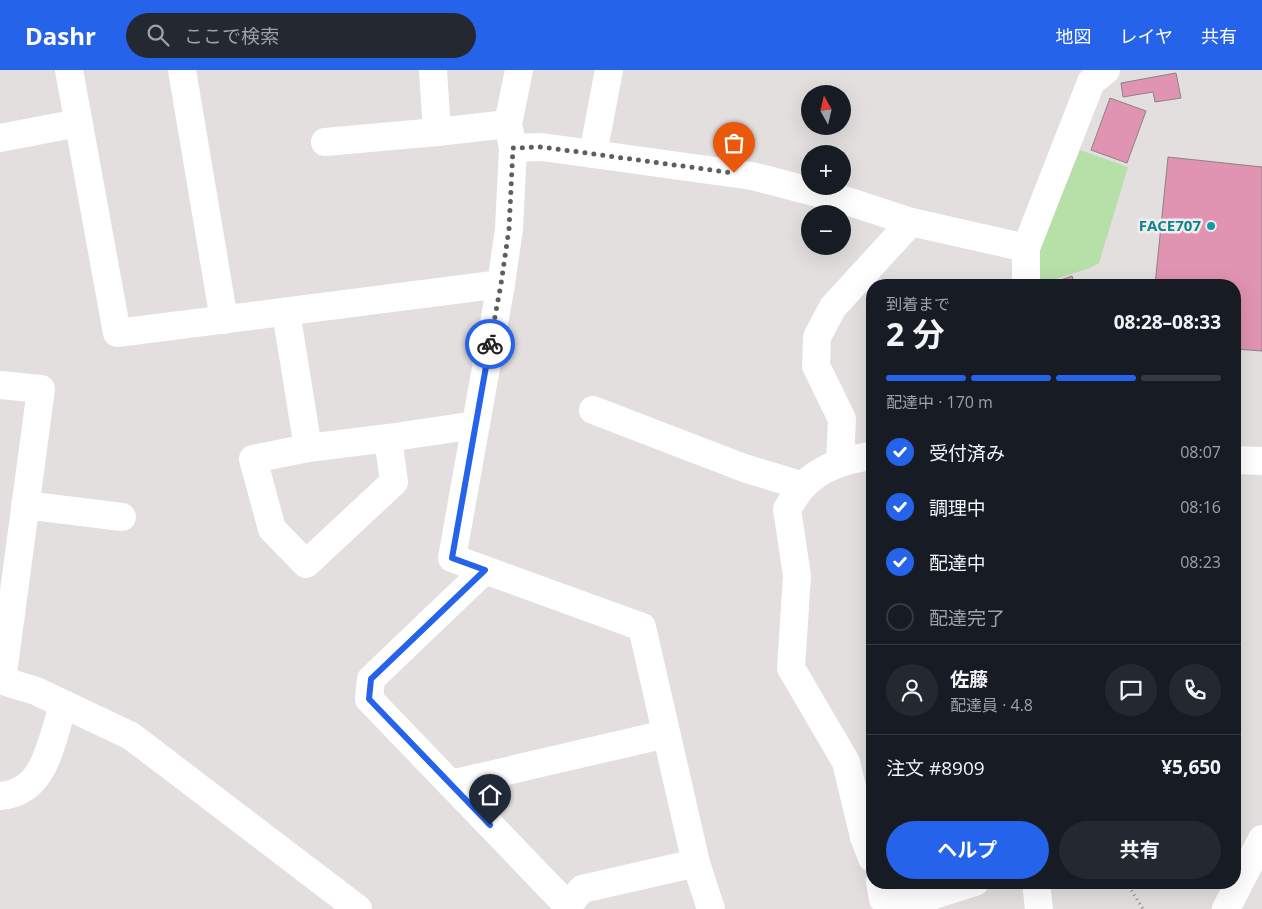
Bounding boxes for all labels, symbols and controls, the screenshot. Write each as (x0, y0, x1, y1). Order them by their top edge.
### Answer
search box (126, 13, 476, 58)
text: Dashr (25, 19, 96, 52)
icon: search (144, 21, 172, 49)
text: ここで検索 (184, 23, 279, 49)
text: 地図 (1056, 24, 1092, 48)
text: レイヤ (1120, 24, 1173, 48)
text: 共有 (1201, 24, 1237, 48)
north arrow (801, 85, 851, 135)
map controls (801, 85, 851, 255)
pin (713, 122, 755, 173)
icon: bag (720, 129, 748, 157)
button: + (801, 145, 851, 195)
button: − (801, 205, 851, 255)
place label: FACE707 (1139, 215, 1201, 235)
marker: FACE707 (1205, 220, 1217, 232)
text: 到着まで (886, 293, 950, 315)
text: 08:28–08:33 (1114, 309, 1221, 335)
text: 2 分 (886, 312, 945, 355)
courier (465, 319, 515, 369)
icon: bike (476, 330, 504, 358)
text: 配達中 · 170 m (886, 391, 993, 413)
icon: check (886, 438, 914, 466)
text: 受付済み (929, 440, 1005, 466)
text: 08:07 (1180, 441, 1221, 463)
icon: check (886, 493, 914, 521)
text: 調理中 (929, 495, 986, 521)
text: 08:16 (1180, 496, 1221, 518)
icon: check (886, 548, 914, 576)
text: 配達中 (929, 550, 986, 576)
text: 08:23 (1180, 551, 1221, 573)
text: 配達完了 (929, 605, 1005, 631)
button: person (886, 664, 938, 716)
button: chat (1105, 664, 1157, 716)
button: phone (1169, 664, 1221, 716)
text: 佐藤 (950, 666, 988, 692)
text: 配達員 · 4.8 (950, 694, 1033, 716)
text: ¥5,650 (1161, 754, 1221, 780)
text: 注文 #8909 (886, 755, 985, 781)
pin (469, 774, 511, 825)
icon: home (476, 781, 504, 809)
button: ヘルプ (886, 821, 1049, 879)
button: 共有 (1059, 821, 1221, 879)

